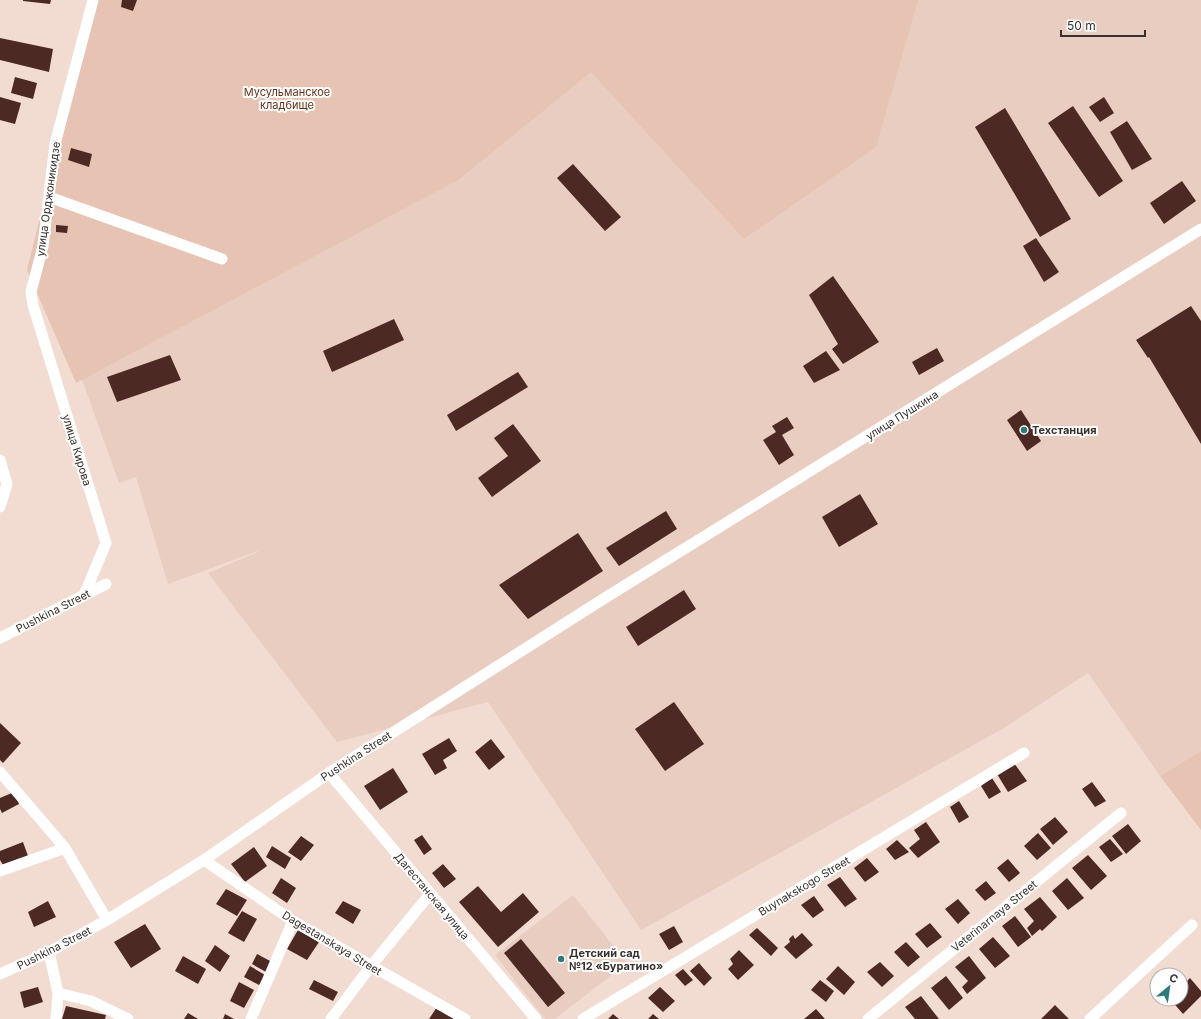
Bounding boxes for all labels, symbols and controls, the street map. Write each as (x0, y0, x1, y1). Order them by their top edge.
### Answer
scale bar (1061, 12, 1145, 38)
text: 50 m (1067, 18, 1096, 33)
park label: Мусульманское кладбище (244, 85, 330, 112)
street label: улица Орджоникидзе (33, 141, 63, 257)
street label: улица Пушкина (863, 387, 941, 443)
street label: улица Кирова (59, 413, 95, 487)
place label: Техстанция (1032, 423, 1097, 437)
marker: Техстанция (1019, 425, 1029, 435)
street label: Pushkina Street (14, 586, 93, 636)
street label: Pushkina Street (318, 728, 394, 784)
street label: Дагестанская улица (392, 850, 472, 942)
street label: Buynakskogo Street (756, 853, 853, 919)
street label: Veterinarnaya Street (948, 877, 1040, 955)
street label: Dagestanskaya Street (280, 908, 385, 978)
street label: Pushkina Street (15, 923, 94, 973)
place label: Детский сад №12 «Буратино» (569, 946, 663, 973)
marker: Детский сад №12 «Буратино» (556, 954, 566, 964)
north arrow (1149, 967, 1189, 1007)
text: С (1167, 970, 1181, 986)

